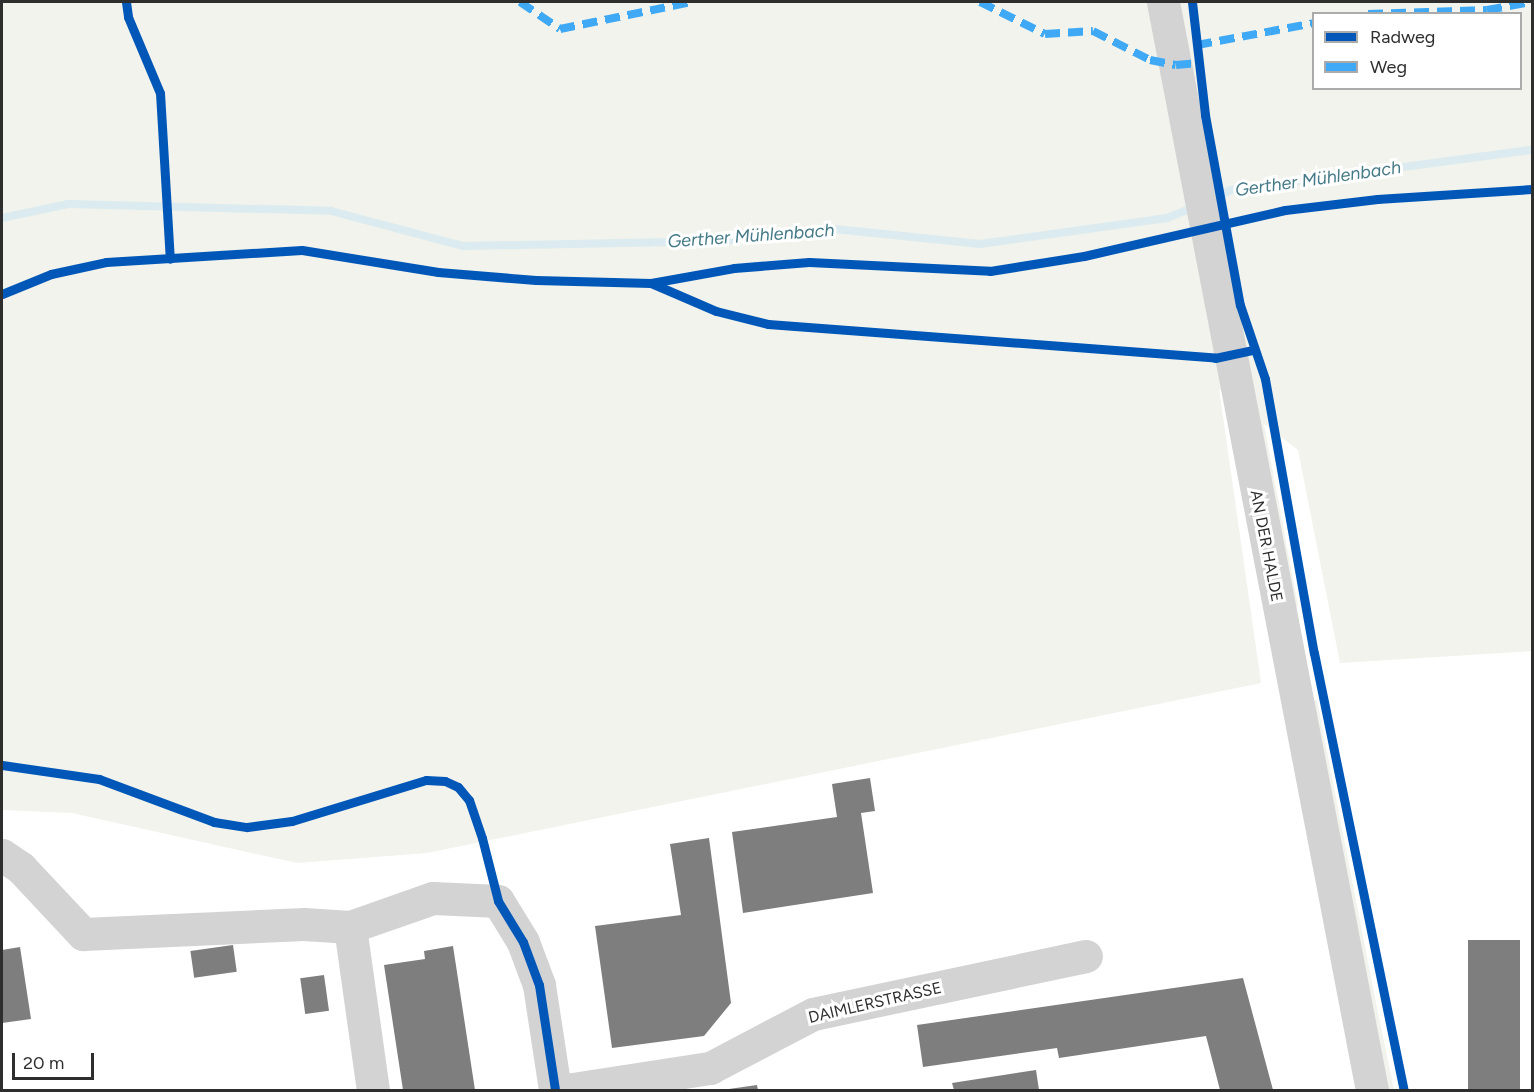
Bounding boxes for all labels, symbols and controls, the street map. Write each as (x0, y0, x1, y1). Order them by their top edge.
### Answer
legend (1312, 12, 1522, 90)
text: Radweg (1370, 26, 1435, 48)
text: Weg (1370, 56, 1407, 78)
water label: Gerther Mühlenbach (1234, 157, 1402, 201)
water label: Gerther Mühlenbach (667, 219, 835, 253)
street label: AN DER HALDE (1246, 489, 1286, 603)
street label: DAIMLERSTRASSE (807, 978, 943, 1028)
scale bar (15, 1041, 98, 1079)
text: 20 m (23, 1052, 64, 1074)

